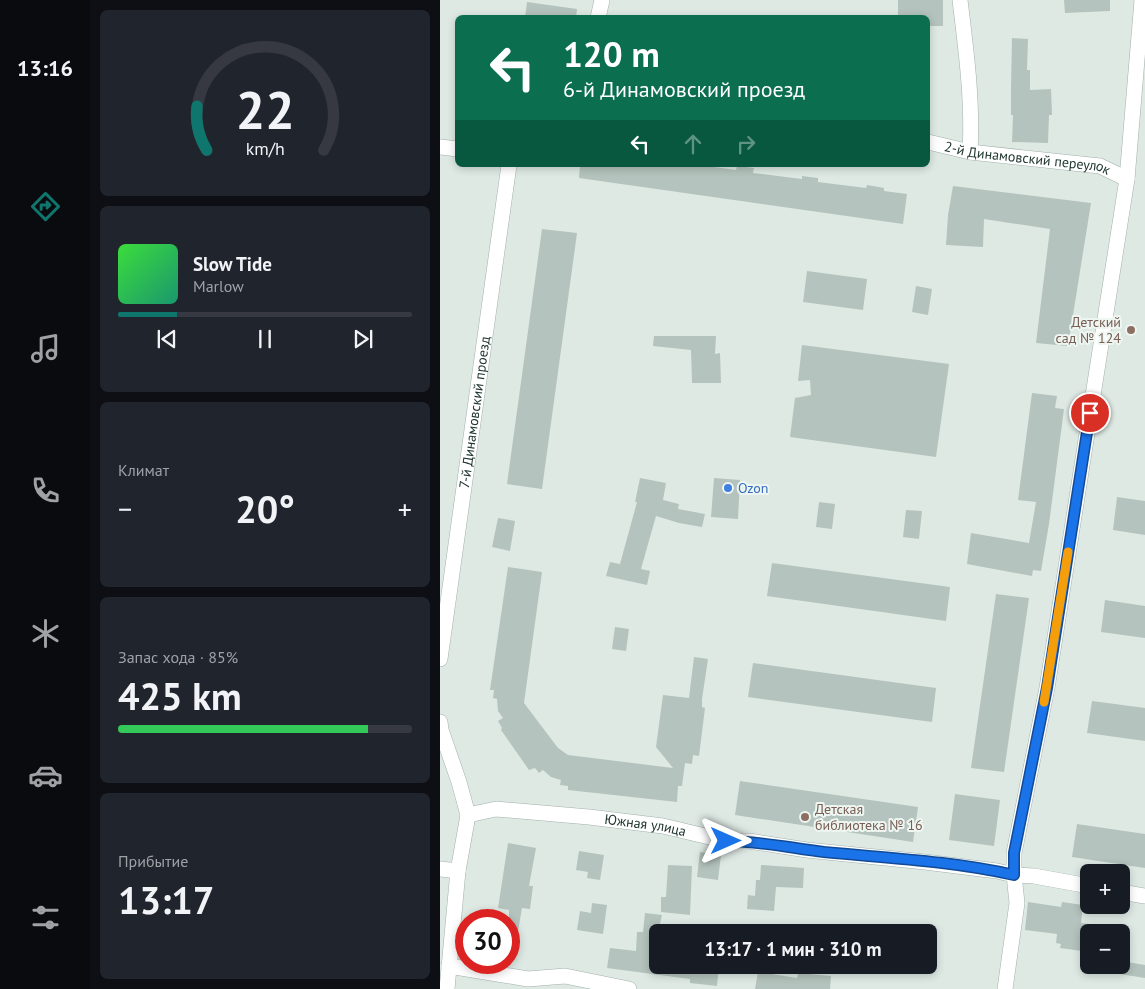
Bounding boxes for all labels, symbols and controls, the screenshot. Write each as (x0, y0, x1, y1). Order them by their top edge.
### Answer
text: 120 m (563, 31, 660, 77)
icon: left (480, 35, 545, 100)
text: 13:16 (17, 54, 73, 82)
text: 6-й Динамовский проезд (563, 75, 805, 103)
text: 22 (236, 76, 294, 143)
icon: left (626, 130, 654, 158)
icon: ahead (679, 130, 707, 158)
icon: right (732, 130, 760, 158)
text: km/h (245, 137, 285, 160)
street label: 2-й Динамовский переулок (943, 137, 1114, 179)
icon: directions (28, 189, 63, 224)
text: Slow Tide (193, 252, 272, 276)
text: Marlow (193, 276, 244, 296)
place label: Детский сад № 124 (1055, 313, 1121, 347)
marker: Детский сад № 124 (1125, 324, 1137, 336)
icon: previous (153, 325, 181, 353)
icon: pause (251, 325, 279, 353)
icon: next (349, 325, 377, 353)
icon: music (28, 331, 63, 366)
street label: 7-й Динамовский проезд (455, 335, 494, 490)
pin (1069, 392, 1111, 434)
icon: arrive (1076, 399, 1104, 427)
text: Климат (118, 460, 169, 480)
icon: phone (28, 473, 63, 508)
place label: Ozon (738, 479, 768, 497)
marker: Ozon (722, 482, 734, 494)
text: 20° (235, 484, 295, 533)
text: − (118, 490, 132, 527)
text: + (398, 490, 412, 527)
icon: climate (28, 616, 63, 651)
text: Запас хода · 85% (118, 647, 238, 667)
text: 425 km (118, 671, 242, 720)
icon: car (28, 758, 63, 793)
place label: Детская библиотека № 16 (815, 800, 923, 834)
street label: Южная улица (604, 810, 688, 840)
marker: Детская библиотека № 16 (799, 811, 811, 823)
position arrow (699, 814, 751, 866)
text: Прибытие (118, 851, 188, 871)
map controls (1080, 864, 1130, 974)
button: + (1080, 864, 1130, 914)
text: 13:17 (118, 875, 214, 924)
icon: filters (28, 900, 63, 935)
speed limit sign: 30 (455, 909, 520, 974)
button: − (1080, 924, 1130, 974)
text: 13:17 · 1 мин · 310 m (704, 937, 882, 961)

